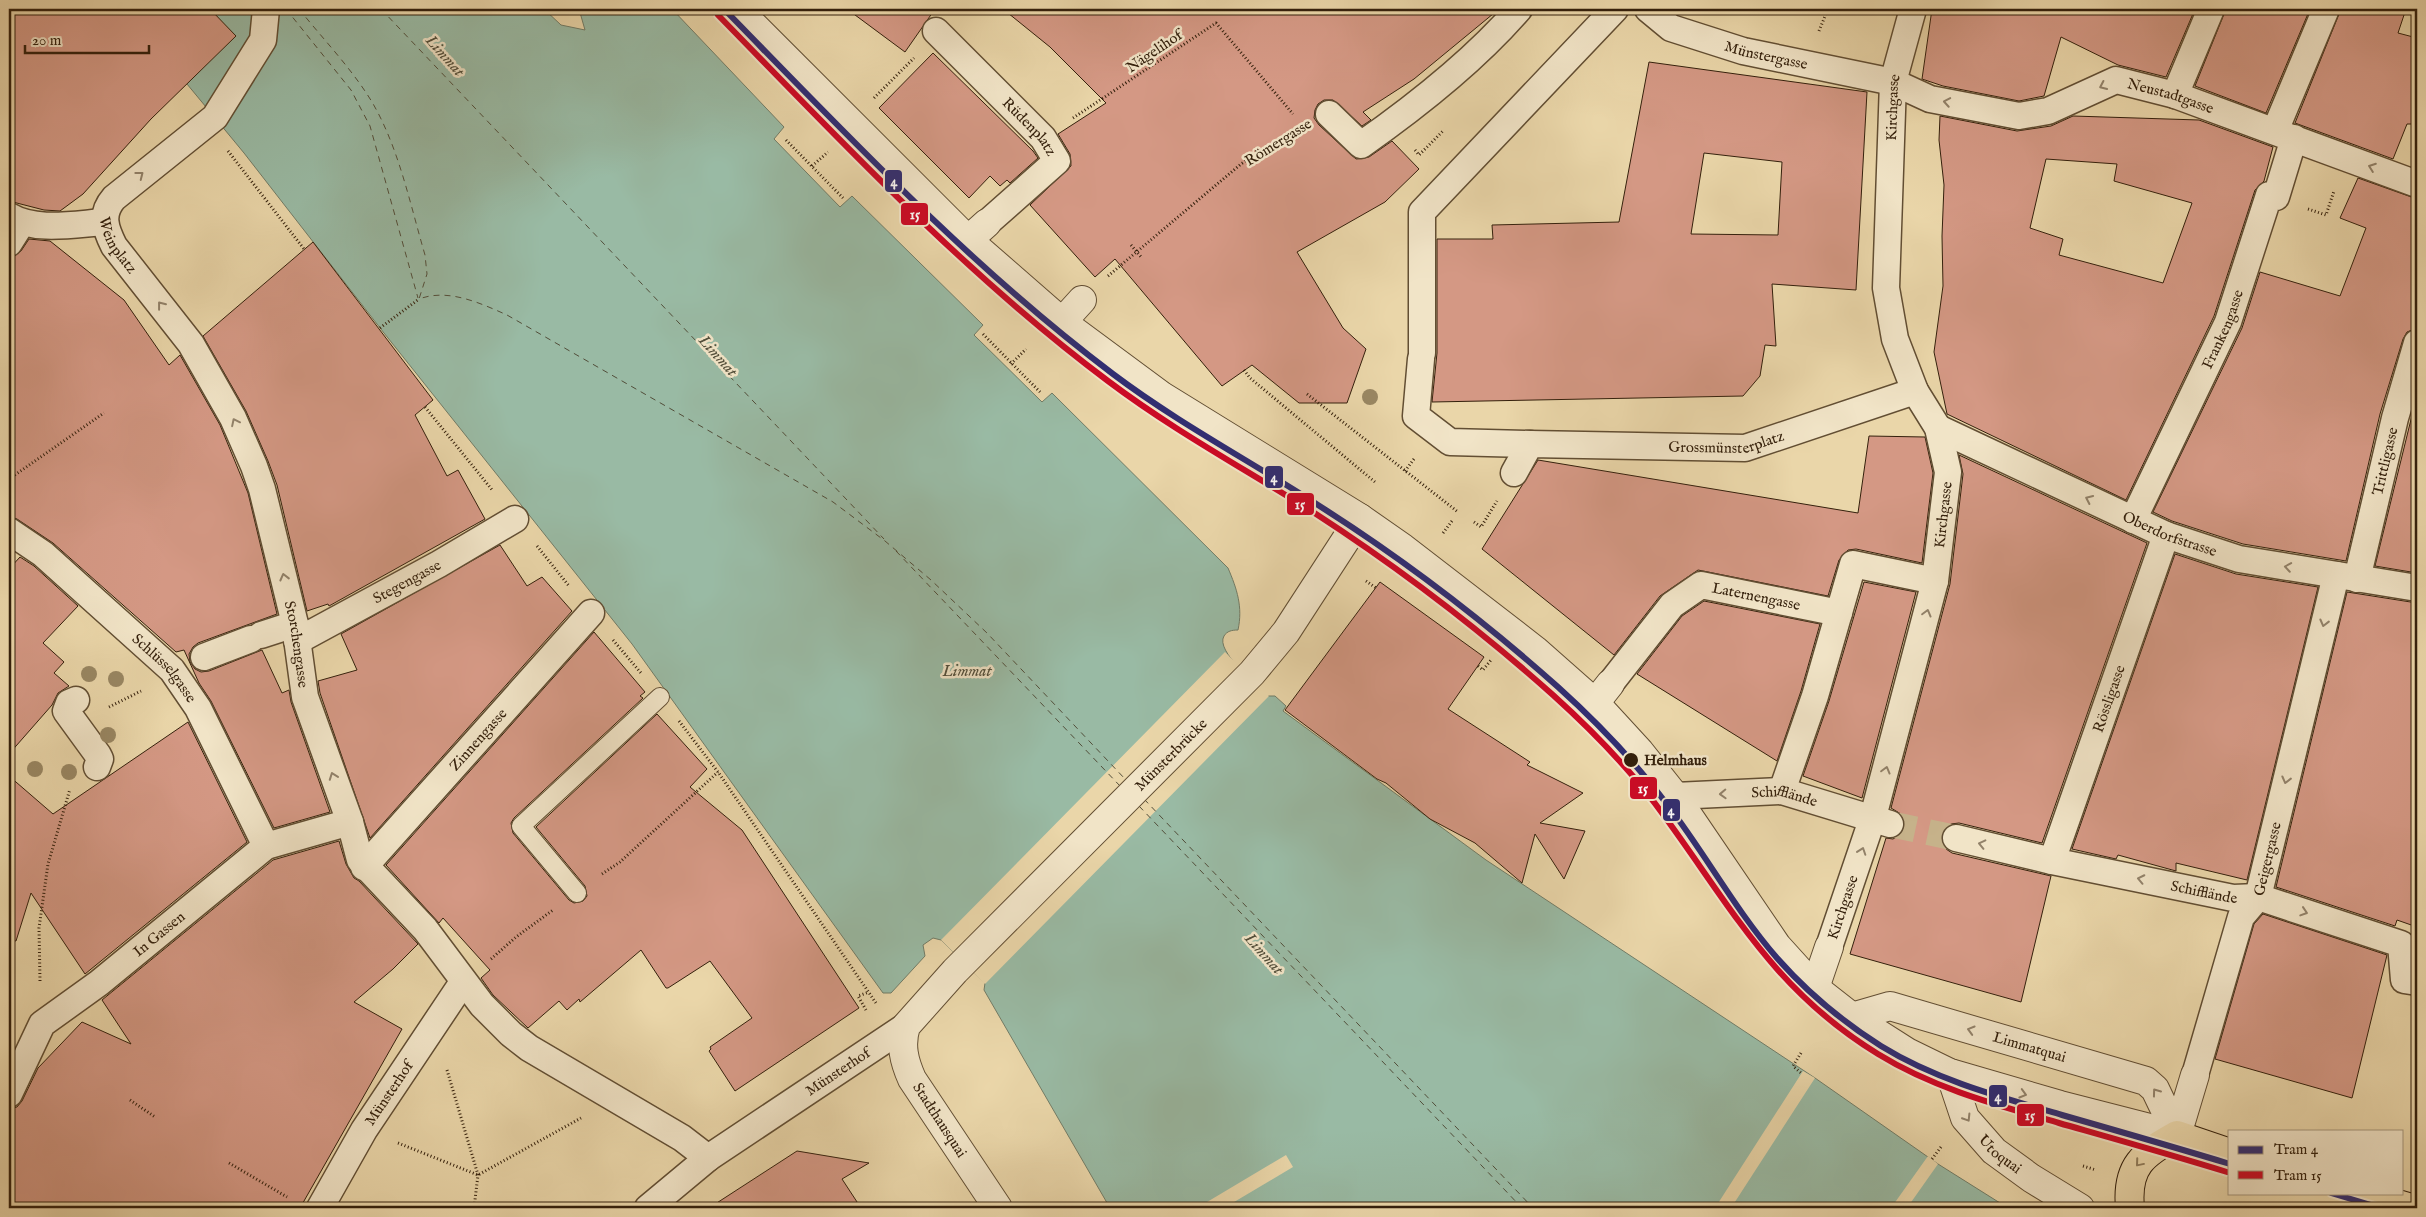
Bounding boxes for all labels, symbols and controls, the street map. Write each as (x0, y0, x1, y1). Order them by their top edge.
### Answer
scale bar (25, 22, 149, 54)
street label: Nägelihof (1123, 24, 1188, 77)
text: 20 m (32, 31, 62, 50)
water label: Limmat (420, 31, 469, 82)
street label: Münstergasse (1722, 37, 1809, 74)
street label: Kirchgasse (1882, 72, 1905, 141)
street label: Neustadtgasse (2125, 74, 2216, 118)
one-way arrow (2099, 80, 2108, 90)
street label: Rüdenplatz (998, 94, 1061, 160)
one-way arrow (1943, 98, 1951, 108)
street label: Römergasse (1241, 114, 1315, 170)
one-way arrow (2368, 163, 2376, 173)
line badge: 4 (884, 169, 903, 193)
one-way arrow (134, 172, 144, 181)
text: 4 (891, 173, 899, 191)
line badge: 15 (900, 202, 929, 226)
text: 15 (910, 206, 920, 224)
street label: Weinplatz (95, 215, 141, 278)
street label: Frankengasse (2198, 287, 2248, 372)
one-way arrow (158, 302, 166, 311)
water label: Limmat (693, 331, 742, 382)
one-way arrow (231, 419, 241, 428)
street label: Trittligasse (2368, 425, 2403, 497)
street label: Grossmünsterplatz (1668, 427, 1786, 458)
line badge: 4 (1264, 465, 1284, 489)
text: 4 (1271, 469, 1279, 487)
street label: Kirchgasse (1930, 480, 1957, 549)
line badge: 15 (1286, 492, 1315, 516)
one-way arrow (2085, 495, 2094, 505)
text: 15 (1295, 496, 1305, 514)
street label: Oberdorfstrasse (2119, 507, 2219, 561)
street label: Stegengasse (370, 556, 445, 608)
one-way arrow (2283, 563, 2292, 573)
one-way arrow (279, 572, 290, 581)
street label: Laternengasse (1710, 578, 1802, 615)
street label: Storchengasse (280, 599, 313, 689)
one-way arrow (1921, 609, 1931, 617)
one-way arrow (2319, 618, 2330, 627)
street label: Schlüsselgasse (128, 630, 201, 706)
water label: Limmat (941, 662, 992, 682)
street label: Rössligasse (2089, 662, 2130, 735)
street label: Zinnengasse (445, 705, 511, 775)
street label: Münsterbrücke (1131, 714, 1212, 795)
marker: Helmhaus (1622, 751, 1640, 769)
place label: Helmhaus (1644, 751, 1708, 770)
one-way arrow (1880, 767, 1890, 775)
one-way arrow (329, 772, 339, 781)
line badge: 15 (1629, 776, 1658, 800)
one-way arrow (2281, 776, 2292, 785)
text: 15 (1638, 780, 1648, 798)
street label: Schifflände (1751, 781, 1820, 811)
one-way arrow (1719, 789, 1727, 799)
line badge: 4 (1662, 798, 1681, 822)
text: 4 (1668, 802, 1676, 820)
street label: Geigergasse (2250, 820, 2286, 898)
one-way arrow (1978, 839, 1987, 850)
one-way arrow (1856, 847, 1866, 856)
street label: Kirchgasse (1823, 873, 1863, 942)
one-way arrow (2136, 874, 2145, 885)
street label: Schifflände (2169, 877, 2238, 908)
street label: In Gassen (129, 907, 189, 961)
one-way arrow (2299, 907, 2308, 917)
water label: Limmat (1239, 929, 1288, 980)
one-way arrow (1966, 1025, 1975, 1036)
street label: Limmatquai (1991, 1028, 2068, 1067)
street label: Münsterhof (802, 1042, 876, 1100)
street label: Münsterhof (361, 1055, 419, 1129)
street label: Stadthausquai (908, 1079, 971, 1161)
line badge: 4 (1988, 1084, 2008, 1108)
text: 4 (1995, 1088, 2003, 1106)
one-way arrow (2153, 1088, 2162, 1098)
one-way arrow (2018, 1089, 2026, 1099)
line badge: 15 (2016, 1103, 2045, 1127)
text: 15 (2025, 1107, 2035, 1125)
one-way arrow (1961, 1113, 1971, 1122)
legend (2228, 1130, 2404, 1194)
street label: Utoquai (1974, 1131, 2025, 1178)
text: Tram 4 (2274, 1140, 2319, 1159)
one-way arrow (2136, 1157, 2144, 1166)
text: Tram 15 (2274, 1166, 2322, 1185)

